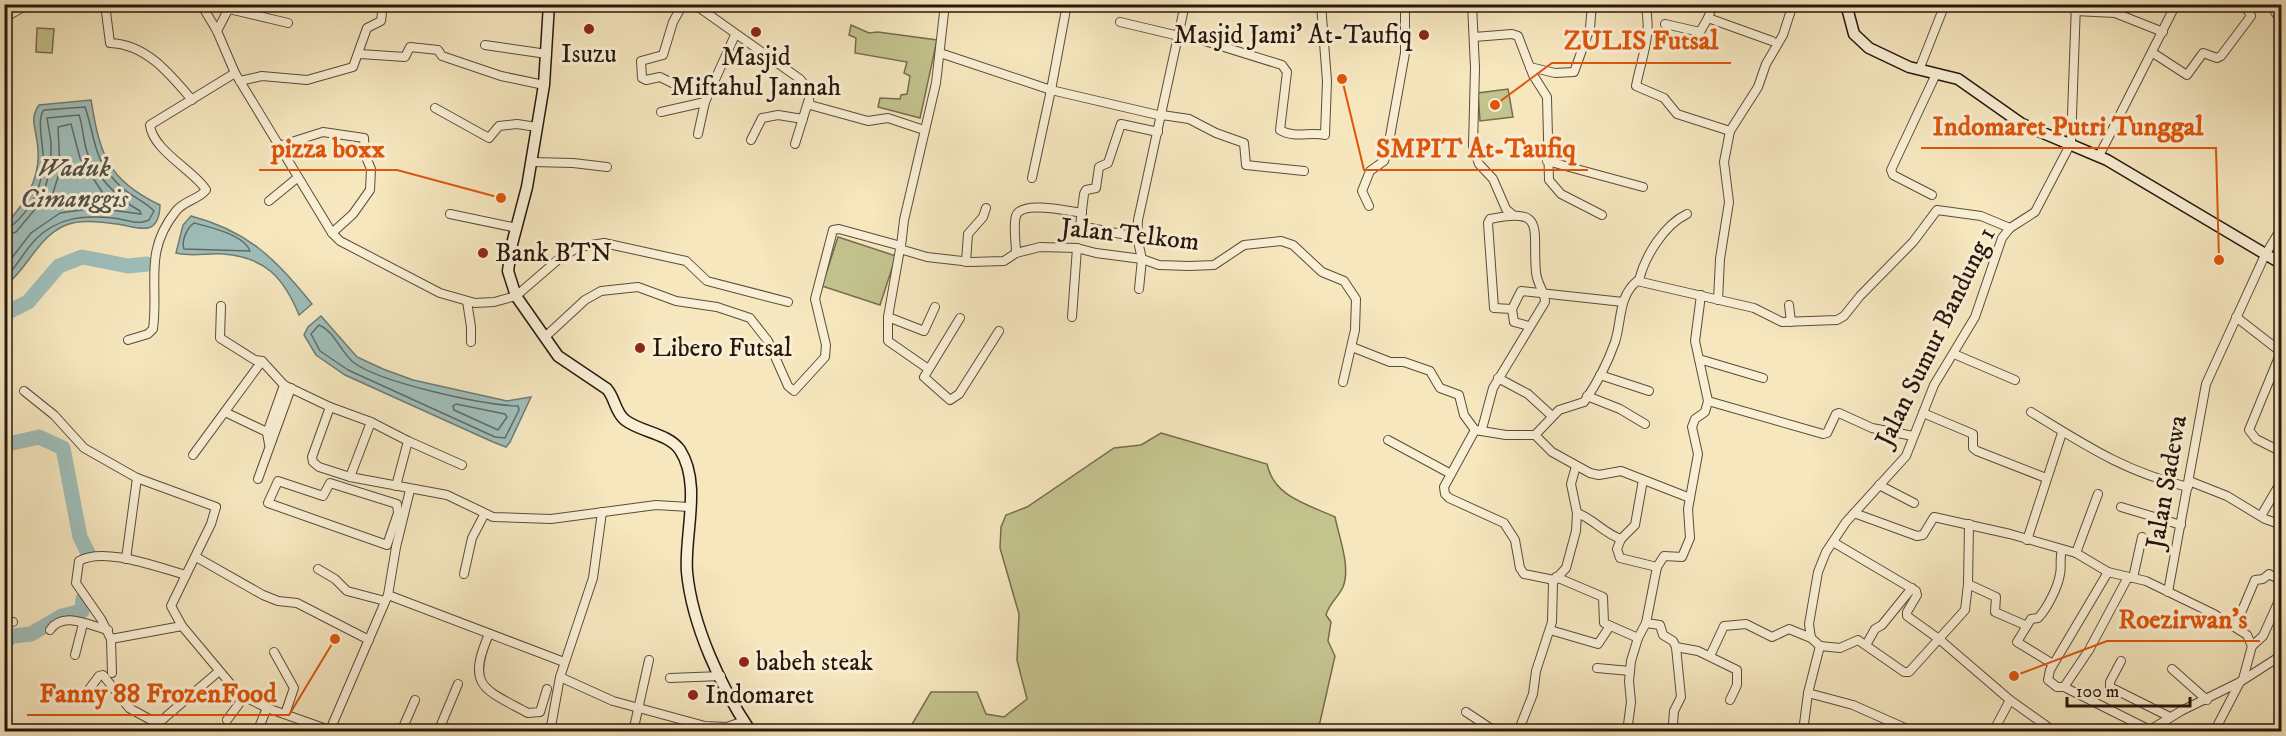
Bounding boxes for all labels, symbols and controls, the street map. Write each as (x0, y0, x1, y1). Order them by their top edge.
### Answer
callout: ZULIS Futsal (1552, 18, 1731, 63)
place label: Masjid Jami' At-Taufiq (1174, 19, 1413, 52)
marker: Isuzu (582, 22, 596, 36)
text: ZULIS Futsal (1564, 24, 1719, 58)
marker: Masjid Miftahul Jannah (749, 25, 763, 39)
marker: Masjid Jami' At-Taufiq (1417, 28, 1431, 42)
place label: Isuzu (561, 38, 617, 71)
place label: Masjid Miftahul Jannah (671, 41, 841, 104)
callout: Indomaret Putri Tunggal (1921, 103, 2216, 148)
text: Indomaret Putri Tunggal (1933, 110, 2204, 144)
callout: pizza boxx (259, 125, 397, 170)
callout: SMPIT At-Taufiq (1364, 125, 1588, 170)
text: pizza boxx (270, 132, 385, 166)
text: SMPIT At-Taufiq (1376, 132, 1578, 166)
water label: Waduk Cimanggis (20, 151, 129, 216)
street label: Jalan Telkom (1057, 211, 1201, 259)
street label: Jalan Sumur Bandung 1 (1868, 222, 2003, 454)
place label: Bank BTN (495, 237, 612, 270)
marker: Bank BTN (476, 246, 490, 260)
place label: Libero Futsal (652, 332, 792, 365)
marker: Libero Futsal (633, 341, 647, 355)
street label: Jalan Sadewa (2139, 413, 2195, 553)
callout: Roezirwan's (2107, 596, 2260, 641)
text: Roezirwan's (2118, 603, 2248, 637)
place label: babeh steak (756, 646, 873, 679)
marker: babeh steak (737, 655, 751, 669)
callout: Fanny 88 FrozenFood (27, 670, 289, 715)
scale bar (2067, 670, 2190, 708)
text: Fanny 88 FrozenFood (39, 677, 277, 711)
place label: Indomaret (705, 679, 814, 712)
text: 100 m (2076, 681, 2119, 703)
marker: Indomaret (686, 688, 700, 702)

